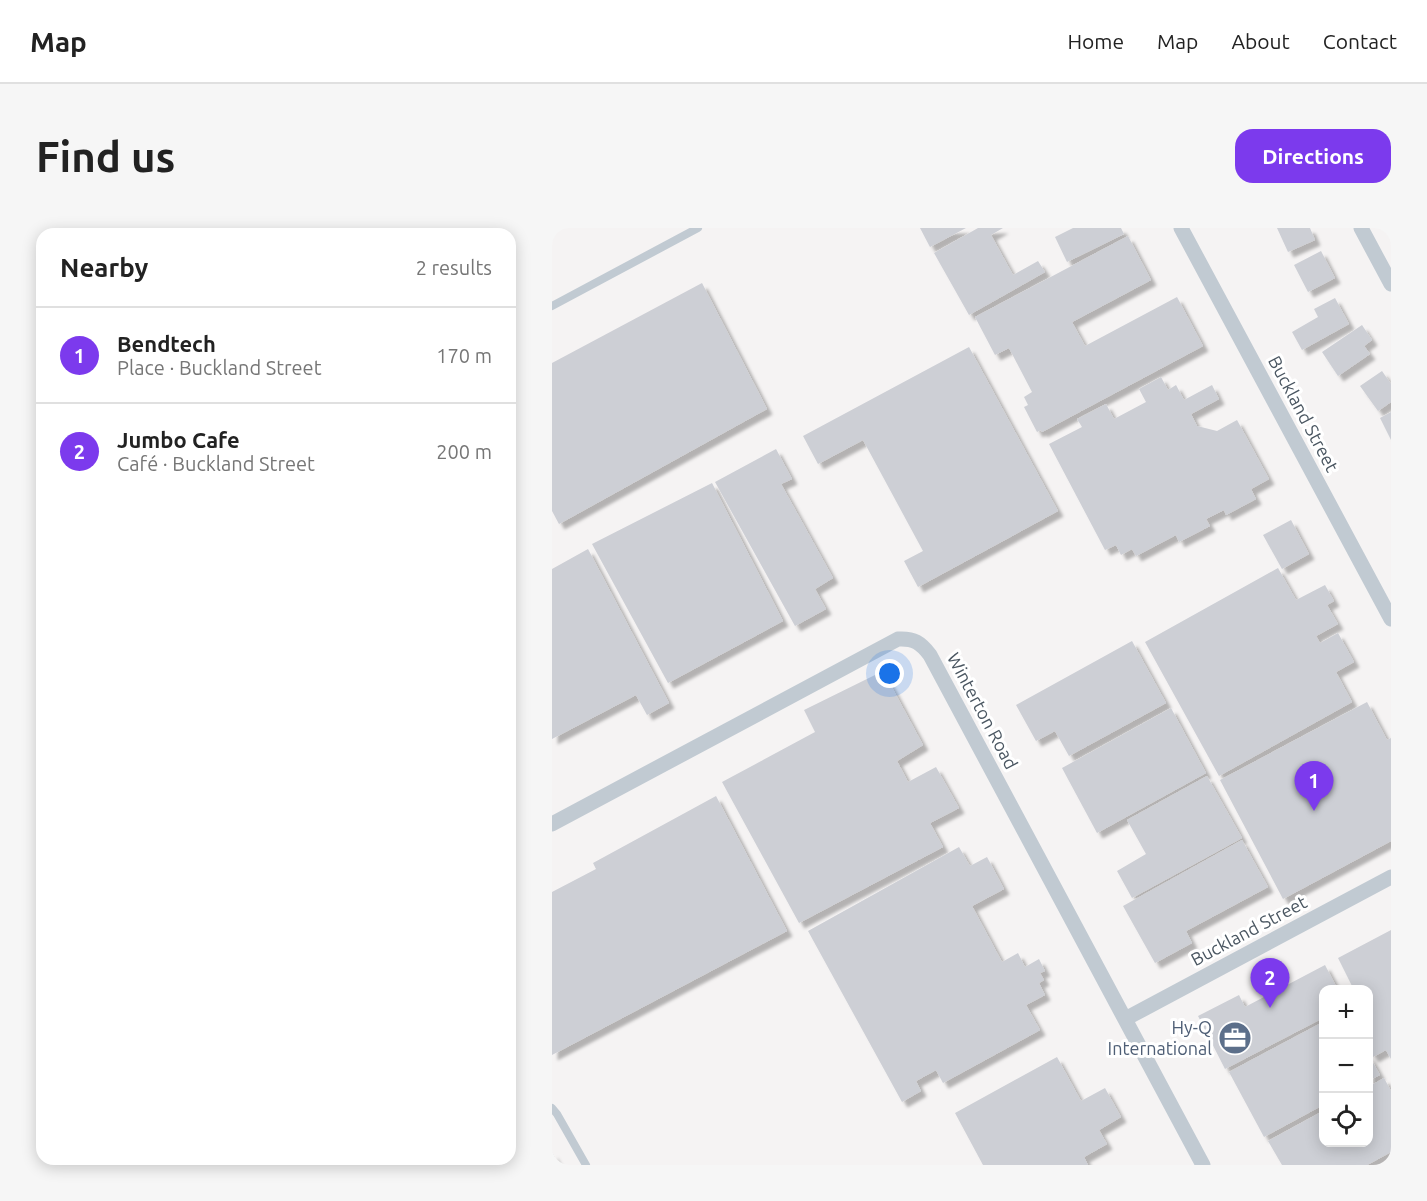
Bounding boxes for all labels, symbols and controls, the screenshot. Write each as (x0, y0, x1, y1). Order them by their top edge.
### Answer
text: Map (30, 26, 87, 57)
text: Home (1067, 29, 1124, 53)
text: Map (1157, 29, 1198, 53)
text: About (1231, 29, 1290, 53)
text: Contact (1323, 29, 1397, 53)
button: Directions (1235, 129, 1391, 183)
text: Find us (36, 133, 175, 180)
text: Nearby (60, 253, 148, 282)
text: 2 results (416, 256, 492, 279)
text: Bendtech (117, 331, 216, 356)
text: 1 (74, 344, 85, 367)
text: 170 m (436, 344, 492, 367)
street label: Buckland Street (1265, 352, 1343, 475)
text: Place · Buckland Street (117, 356, 322, 379)
text: Jumbo Cafe (117, 427, 240, 452)
text: 2 (74, 440, 85, 463)
text: 200 m (436, 440, 492, 463)
text: Café · Buckland Street (117, 452, 315, 475)
street label: Winterton Road (944, 649, 1022, 772)
your location (875, 659, 904, 688)
pin: 1 (1294, 762, 1334, 811)
street label: Buckland Street (1187, 891, 1310, 969)
pin: 2 (1250, 958, 1290, 1008)
map controls (1319, 985, 1373, 1147)
button: + (1319, 985, 1373, 1039)
place label: Hy-Q International (1108, 1017, 1212, 1058)
office icon: Hy-Q International (1217, 1020, 1253, 1056)
button: − (1319, 1039, 1373, 1093)
button: locate (1319, 1093, 1373, 1147)

